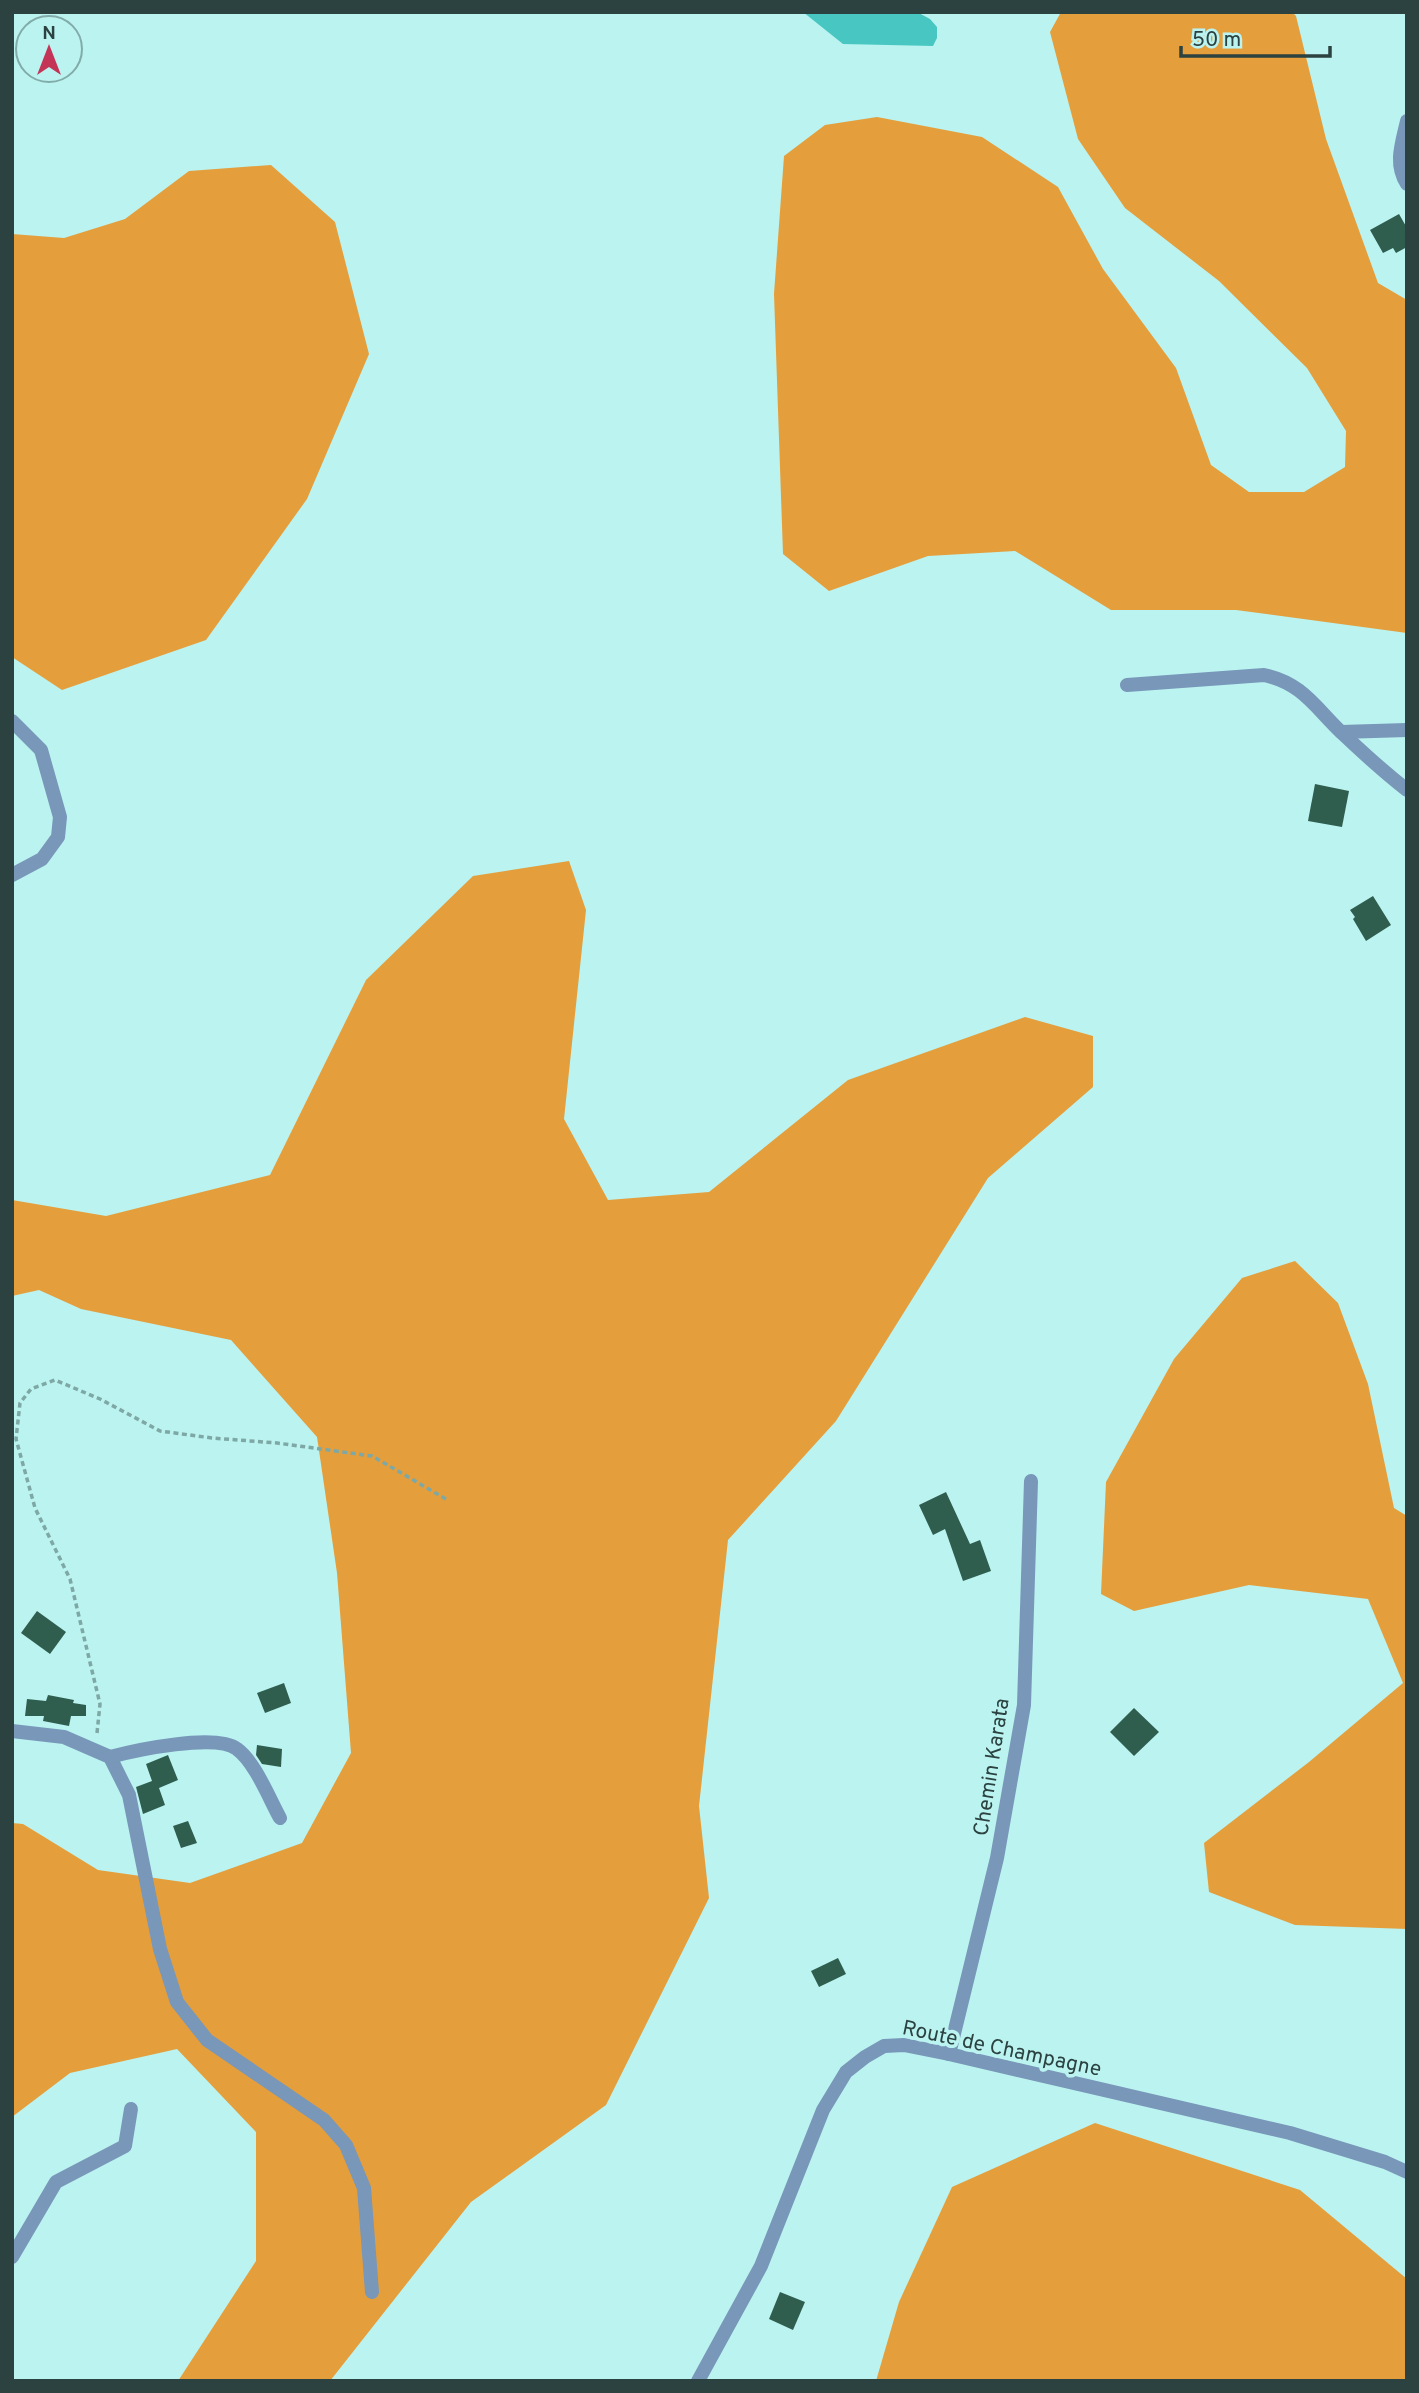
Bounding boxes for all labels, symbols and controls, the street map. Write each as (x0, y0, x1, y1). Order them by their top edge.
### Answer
north arrow (14, 14, 84, 84)
scale bar (1181, 14, 1330, 58)
text: N (42, 22, 56, 46)
text: 50 m (1192, 27, 1241, 54)
street label: Chemin Karata (968, 1696, 1017, 1838)
street label: Route de Champagne (900, 2015, 1104, 2084)

